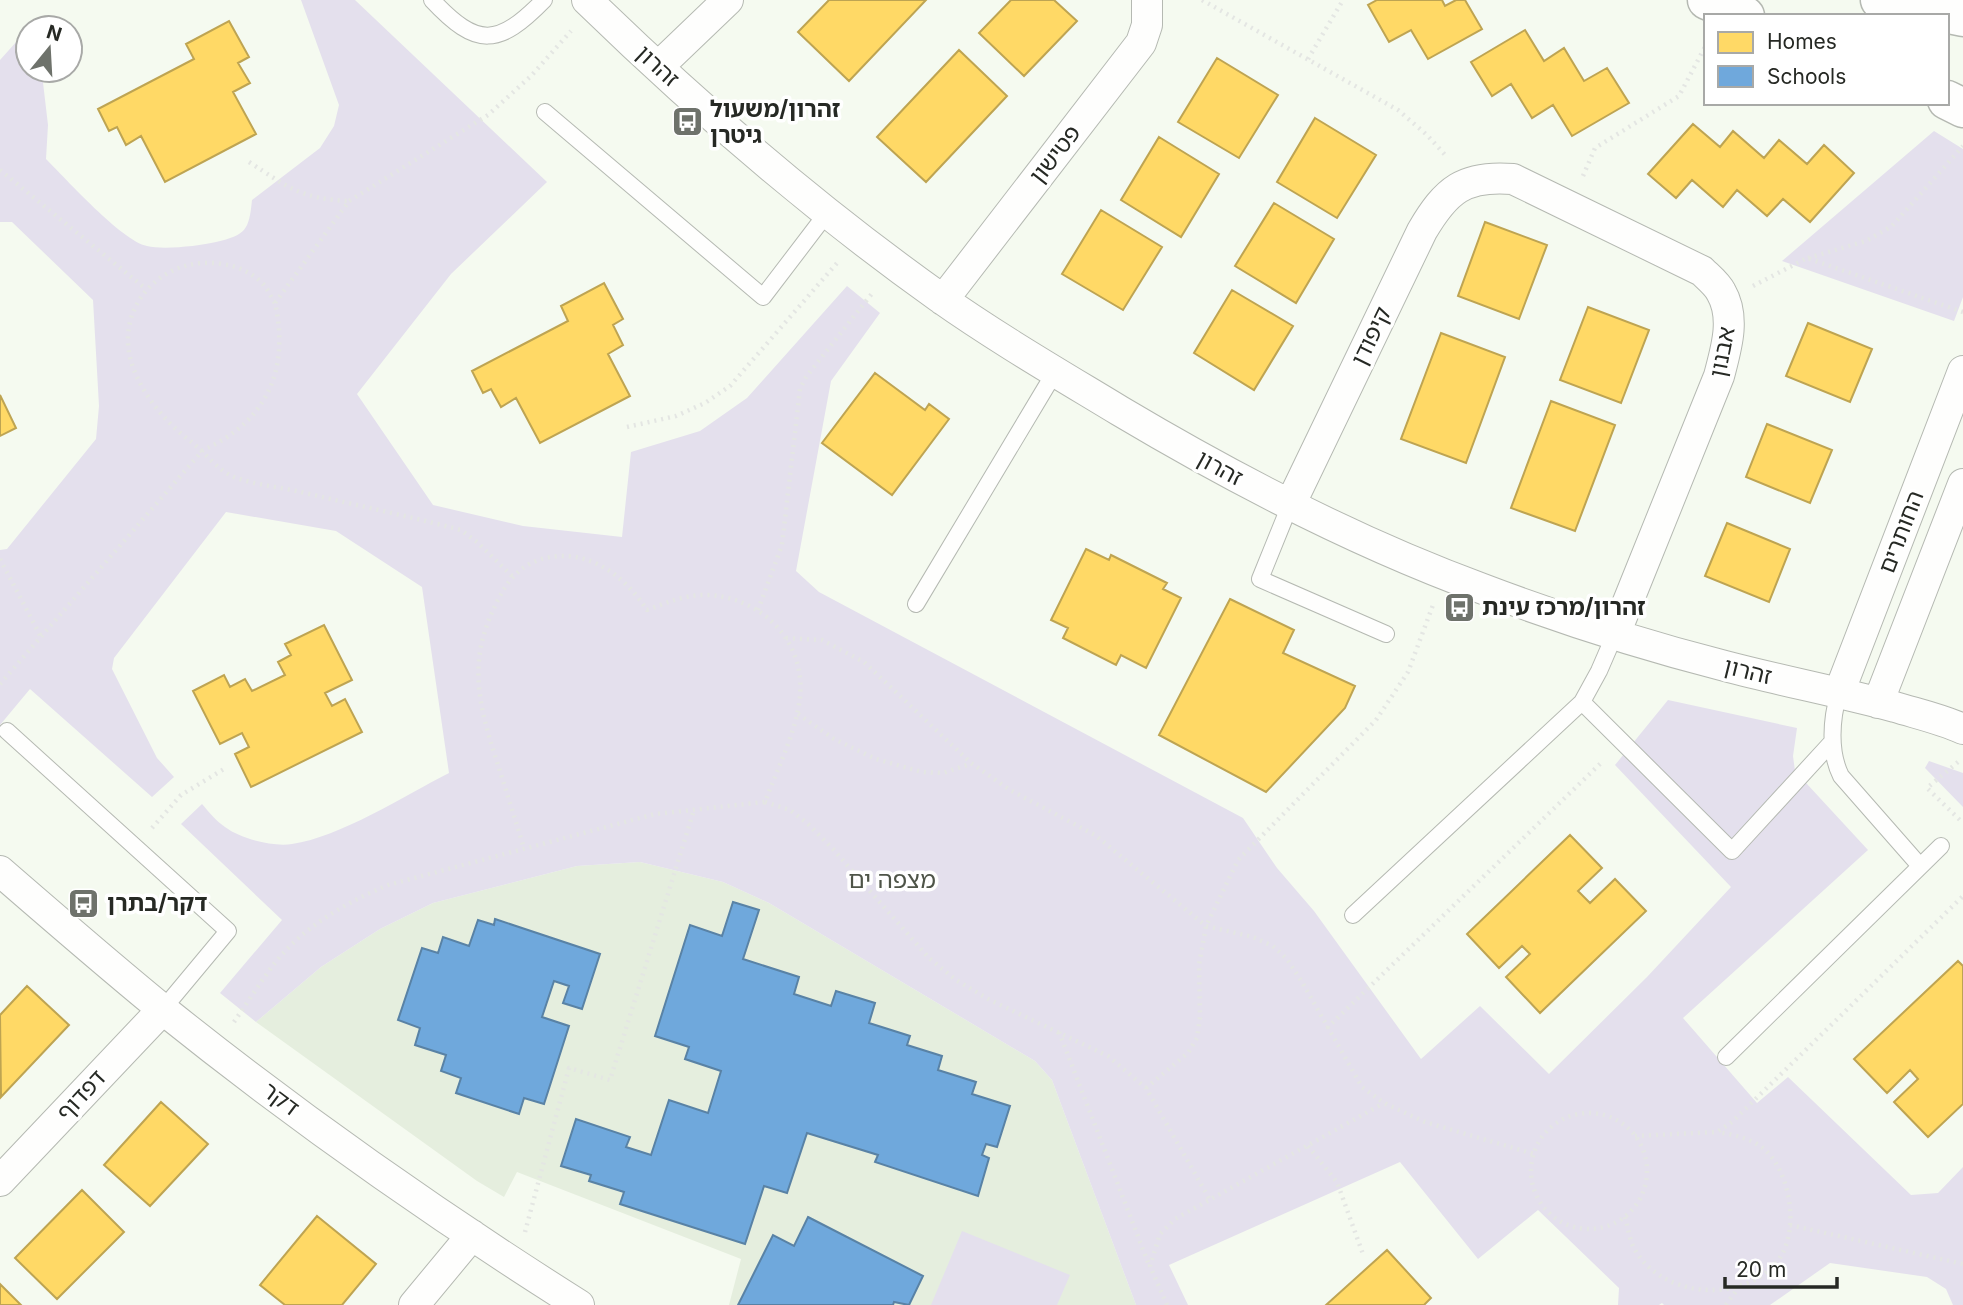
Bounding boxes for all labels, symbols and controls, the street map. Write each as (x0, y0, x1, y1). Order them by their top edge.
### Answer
north arrow (14, 14, 84, 84)
legend (1704, 14, 1949, 105)
text: N (44, 20, 65, 46)
text: Homes (1767, 29, 1837, 54)
street label: זהרון (631, 39, 685, 93)
text: Schools (1767, 64, 1846, 89)
place label: זהרון/משעול גיטרן (710, 95, 841, 149)
bus stop icon: זהרון/משעול גיטרן (670, 105, 704, 139)
street label: פטישון (1024, 119, 1086, 189)
street label: קיפודן (1345, 302, 1397, 370)
street label: אבנון (1703, 324, 1741, 380)
street label: זהרון (1192, 444, 1248, 492)
street label: החותרים (1872, 487, 1930, 577)
bus stop icon: זהרון/מרכז עינת (1442, 590, 1476, 624)
place label: זהרון/מרכז עינת (1482, 593, 1646, 621)
street label: זהרון (1721, 652, 1775, 690)
district label: מצפה ים (848, 865, 936, 894)
bus stop icon: דקר/בתרן (67, 886, 101, 920)
place label: דקר/בתרן (107, 889, 207, 917)
street label: דפדוף (51, 1064, 111, 1126)
street label: דקר (257, 1076, 305, 1122)
scale bar (1725, 1246, 1837, 1290)
text: 20 m (1736, 1257, 1786, 1282)

